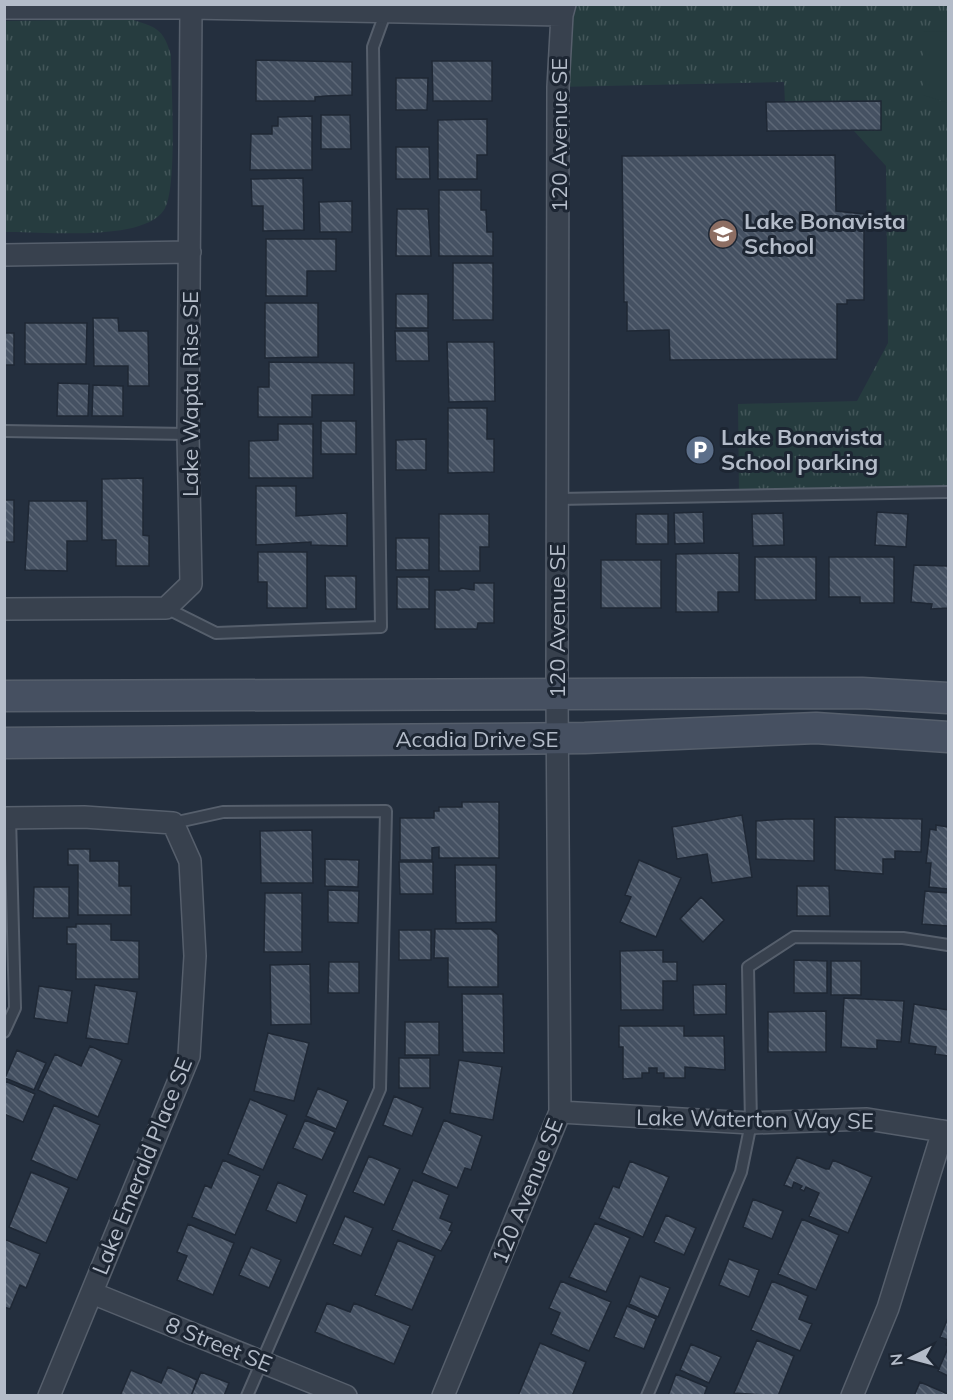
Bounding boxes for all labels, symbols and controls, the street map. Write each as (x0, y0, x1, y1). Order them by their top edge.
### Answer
street label: 120 Avenue SE (545, 58, 573, 212)
place label: Lake Bonavista School (744, 207, 906, 260)
school or university icon: Lake Bonavista School (707, 218, 739, 250)
street label: Lake Wapta Rise SE (176, 291, 204, 497)
place label: Lake Bonavista School parking (721, 423, 883, 476)
parking icon: Lake Bonavista School parking (684, 434, 716, 466)
street label: 120 Avenue SE (543, 544, 571, 698)
street label: Acadia Drive SE (396, 725, 558, 753)
street label: Lake Emerald Place SE (86, 1054, 198, 1278)
street label: Lake Waterton Way SE (636, 1103, 874, 1135)
street label: 120 Avenue SE (485, 1114, 569, 1268)
street label: 8 Street SE (162, 1310, 276, 1378)
north arrow (881, 1328, 941, 1388)
text: N (886, 1353, 907, 1367)

